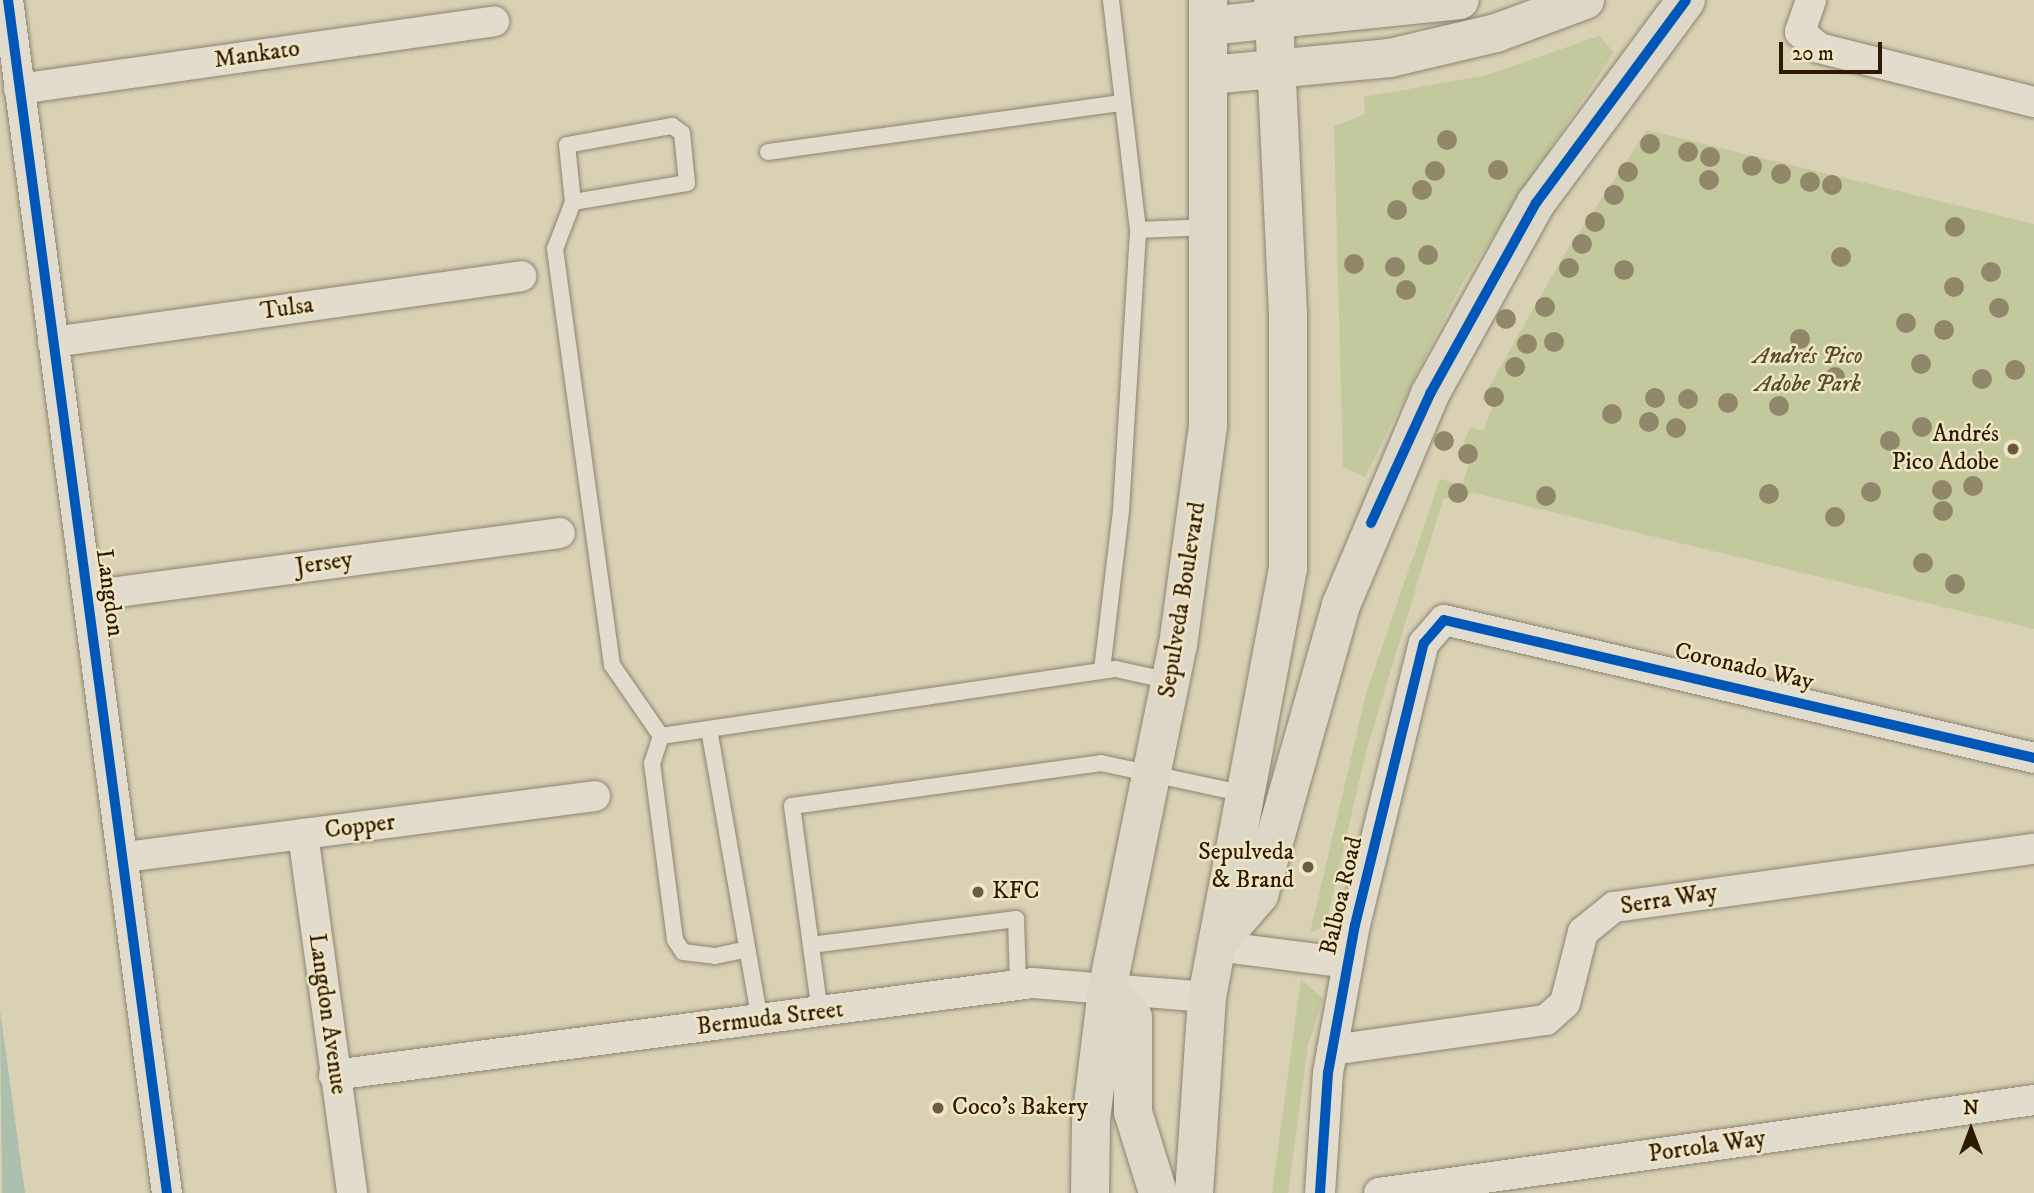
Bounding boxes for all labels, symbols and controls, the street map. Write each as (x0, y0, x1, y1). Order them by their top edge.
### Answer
scale bar (1782, 28, 1885, 72)
street label: Mankato (212, 35, 302, 75)
text: 20 m (1792, 41, 1834, 67)
street label: Tulsa (259, 291, 315, 327)
park label: Andrés Pico Adobe Park (1753, 343, 1863, 399)
place label: Andrés Pico Adobe (1892, 421, 1999, 477)
marker: Andrés Pico Adobe (2005, 441, 2021, 457)
street label: Sepulveda Boulevard (1153, 500, 1213, 700)
street label: Jersey (294, 546, 354, 582)
street label: Langdon (89, 547, 129, 639)
street label: Coronado Way (1672, 637, 1816, 697)
street label: Copper (323, 808, 397, 846)
street label: Balboa Road (1314, 834, 1370, 958)
place label: Sepulveda & Brand (1198, 839, 1294, 895)
marker: Sepulveda & Brand (1300, 859, 1316, 875)
place label: KFC (992, 878, 1040, 906)
street label: Serra Way (1618, 878, 1720, 922)
marker: KFC (970, 884, 986, 900)
street label: Langdon Avenue (301, 932, 353, 1096)
street label: Bermuda Street (695, 996, 845, 1042)
place label: Coco's Bakery (952, 1094, 1088, 1122)
north arrow (1936, 1095, 2006, 1165)
text: N (1963, 1097, 1979, 1120)
marker: Coco's Bakery (930, 1100, 946, 1116)
street label: Portola Way (1647, 1125, 1767, 1169)

